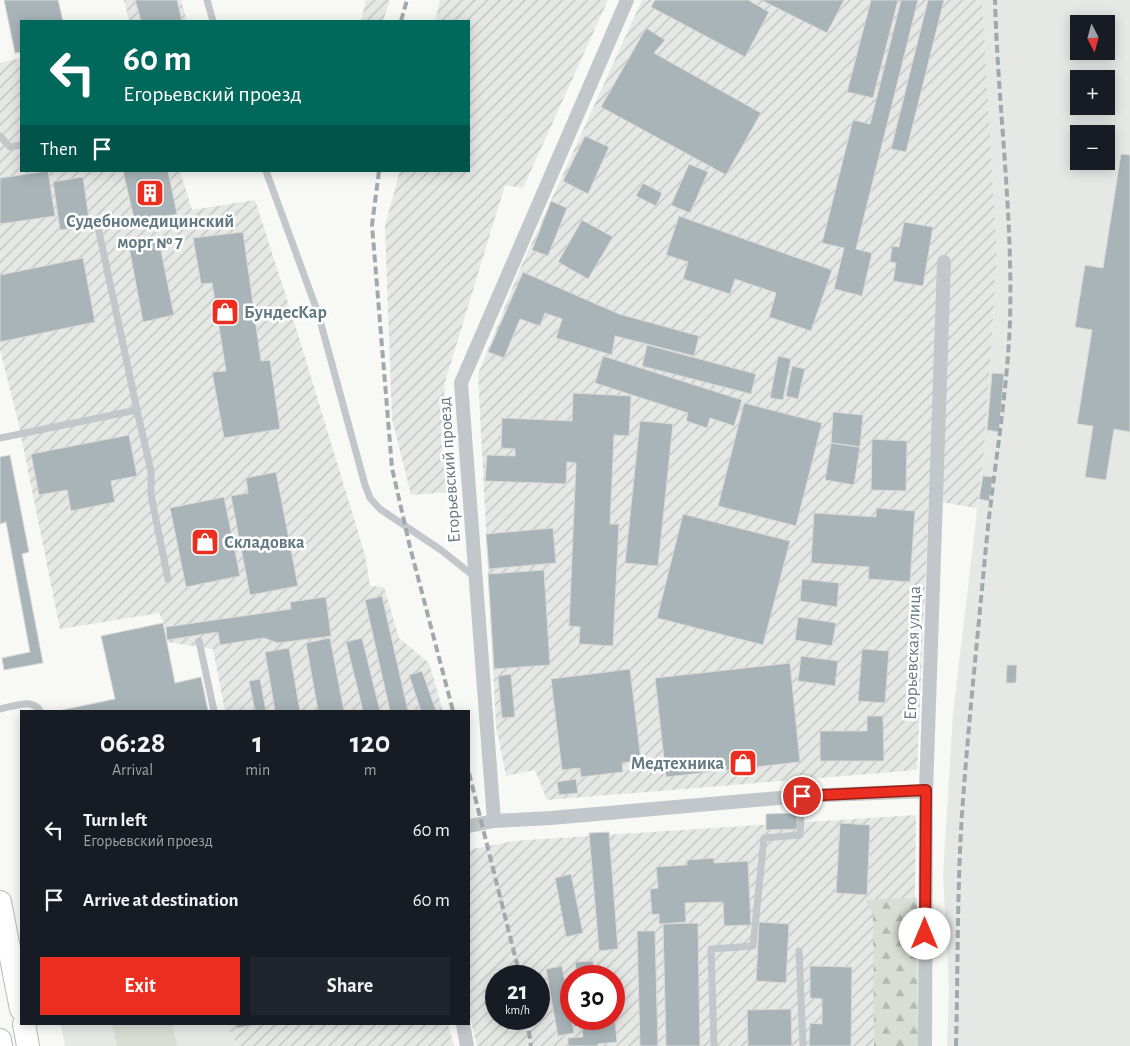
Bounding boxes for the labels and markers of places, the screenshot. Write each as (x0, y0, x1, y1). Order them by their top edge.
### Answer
building icon: Судебномедицинский морг № 7 (135, 178, 165, 208)
place label: Судебномедицинский морг № 7 (66, 213, 234, 252)
shop icon: БундесКар (210, 297, 240, 327)
place label: БундесКар (244, 304, 327, 322)
shop icon: Складовка (190, 527, 220, 557)
place label: Складовка (224, 534, 305, 552)
shop icon: Медтехника (728, 748, 758, 778)
place label: Медтехника (631, 755, 724, 773)
pin (781, 775, 823, 817)

